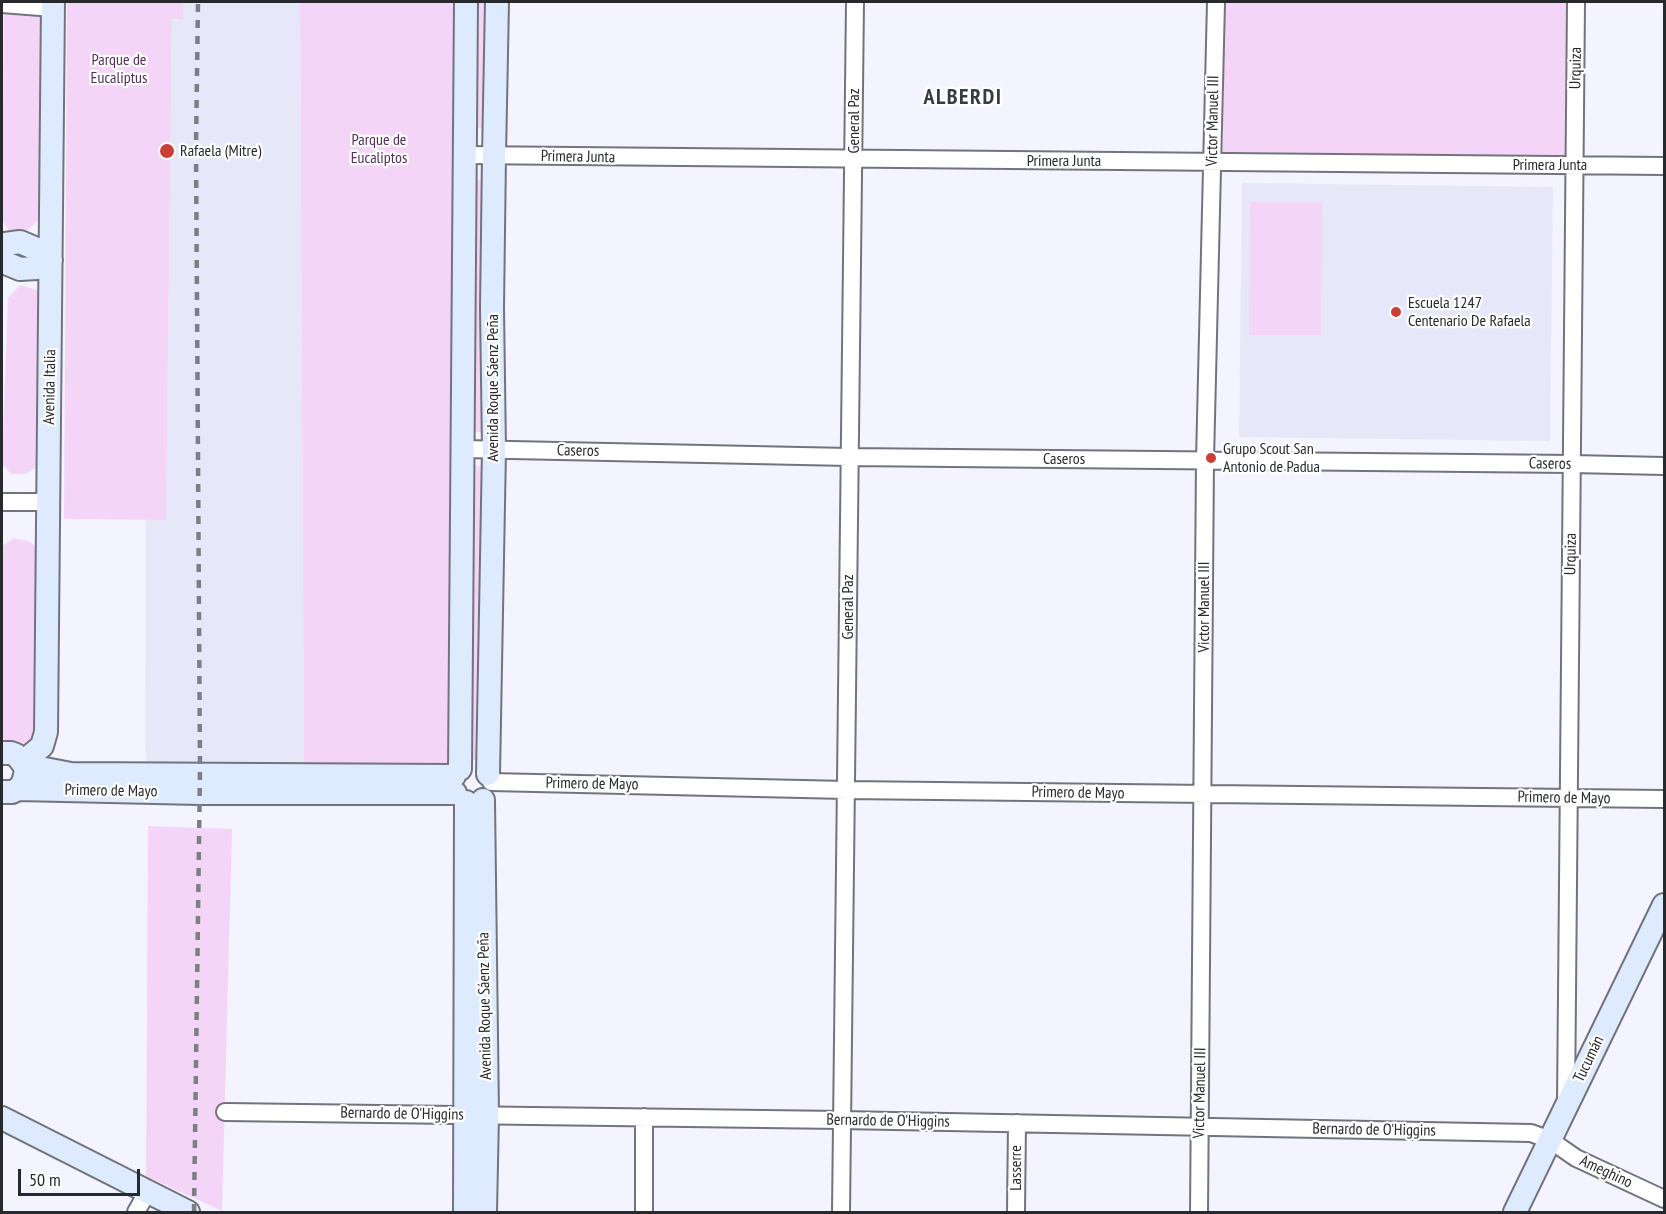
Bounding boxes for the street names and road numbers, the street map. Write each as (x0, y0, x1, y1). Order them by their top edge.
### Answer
street label: Urquiza (1566, 47, 1586, 89)
street label: Victor Manuel III (1203, 75, 1223, 167)
street label: General Paz (844, 89, 864, 153)
street label: Primera Junta (541, 147, 615, 167)
street label: Primera Junta (1027, 151, 1101, 171)
street label: Primera Junta (1513, 155, 1587, 175)
street label: Avenida Roque Sáenz Peña (483, 314, 503, 462)
street label: Avenida Italia (40, 349, 60, 425)
street label: Caseros (557, 441, 599, 461)
street label: Caseros (1043, 449, 1085, 469)
street label: Caseros (1529, 454, 1571, 474)
street label: Urquiza (1561, 533, 1581, 575)
street label: Victor Manuel III (1194, 561, 1214, 653)
street label: General Paz (838, 575, 858, 639)
street label: Primero de Mayo (545, 774, 639, 794)
street label: Primero de Mayo (64, 781, 158, 801)
street label: Primero de Mayo (1031, 783, 1125, 803)
street label: Primero de Mayo (1517, 788, 1611, 808)
street label: Avenida Roque Sáenz Peña (474, 932, 496, 1080)
street label: Tucumán (1570, 1033, 1608, 1085)
street label: Victor Manuel III (1190, 1047, 1210, 1139)
street label: Bernardo de O'Higgins (340, 1103, 464, 1125)
street label: Bernardo de O'Higgins (826, 1110, 950, 1132)
street label: Bernardo de O'Higgins (1312, 1119, 1436, 1141)
street label: Lasserre (1006, 1145, 1026, 1191)
street label: Ameghino (1577, 1152, 1635, 1192)

